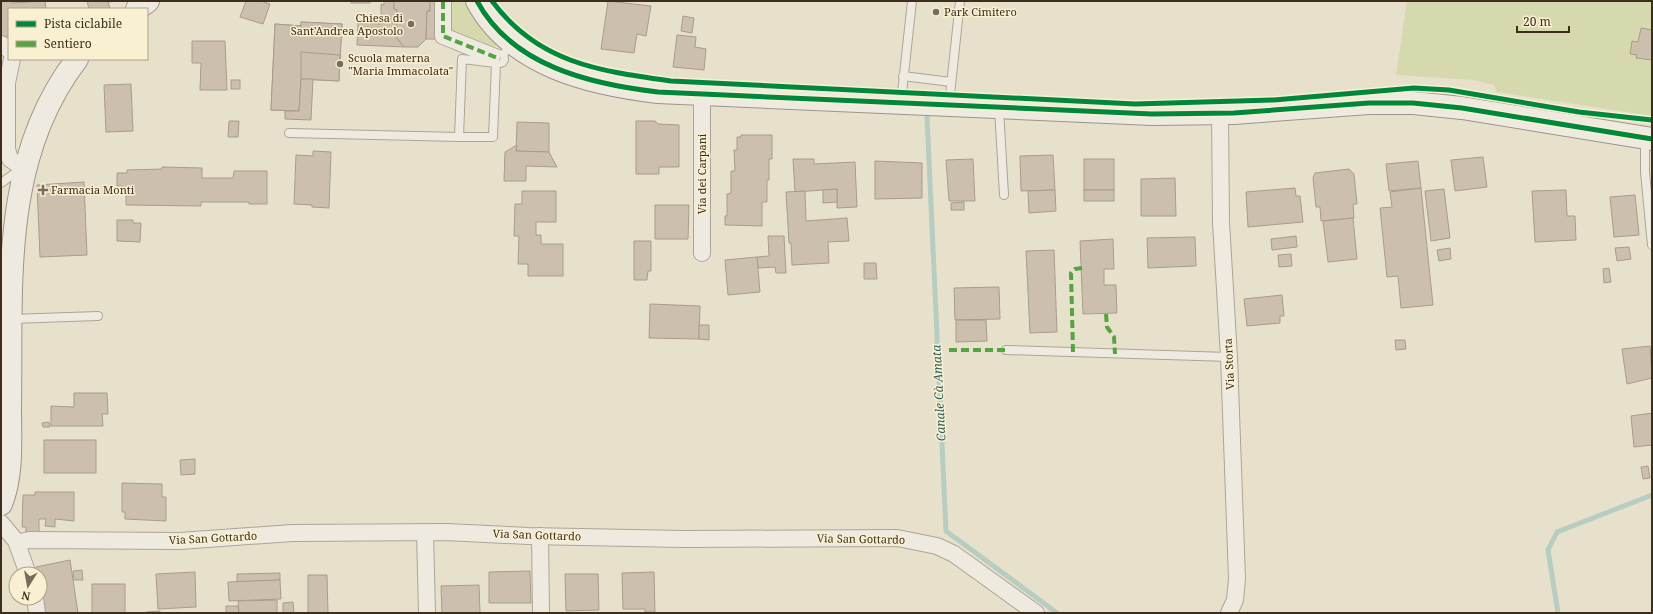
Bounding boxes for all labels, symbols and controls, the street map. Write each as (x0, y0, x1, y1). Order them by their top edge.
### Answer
place label: Park Cimitero (944, 4, 1017, 19)
marker: Park Cimitero (931, 7, 941, 17)
legend (8, 8, 148, 60)
scale bar (1517, 8, 1569, 34)
place label: Chiesa di Sant'Andrea Apostolo (291, 10, 403, 38)
text: 20 m (1523, 13, 1551, 30)
text: Pista ciclabile (44, 15, 122, 32)
marker: Chiesa di Sant'Andrea Apostolo (406, 19, 416, 29)
text: Sentiero (44, 35, 92, 52)
place label: Scuola materna "Maria Immacolata" (348, 50, 453, 78)
marker: Scuola materna "Maria Immacolata" (335, 59, 345, 69)
street label: Via dei Carpani (694, 133, 709, 214)
place label: Farmacia Monti (51, 182, 135, 197)
marker: Farmacia Monti (38, 185, 48, 195)
street label: Via Storta (1220, 338, 1237, 390)
water label: Canale Cà Amata (927, 344, 950, 442)
street label: Via San Gottardo (493, 525, 582, 544)
street label: Via San Gottardo (168, 528, 258, 547)
street label: Via San Gottardo (817, 530, 905, 547)
north arrow (8, 566, 48, 606)
text: N (20, 588, 32, 604)

